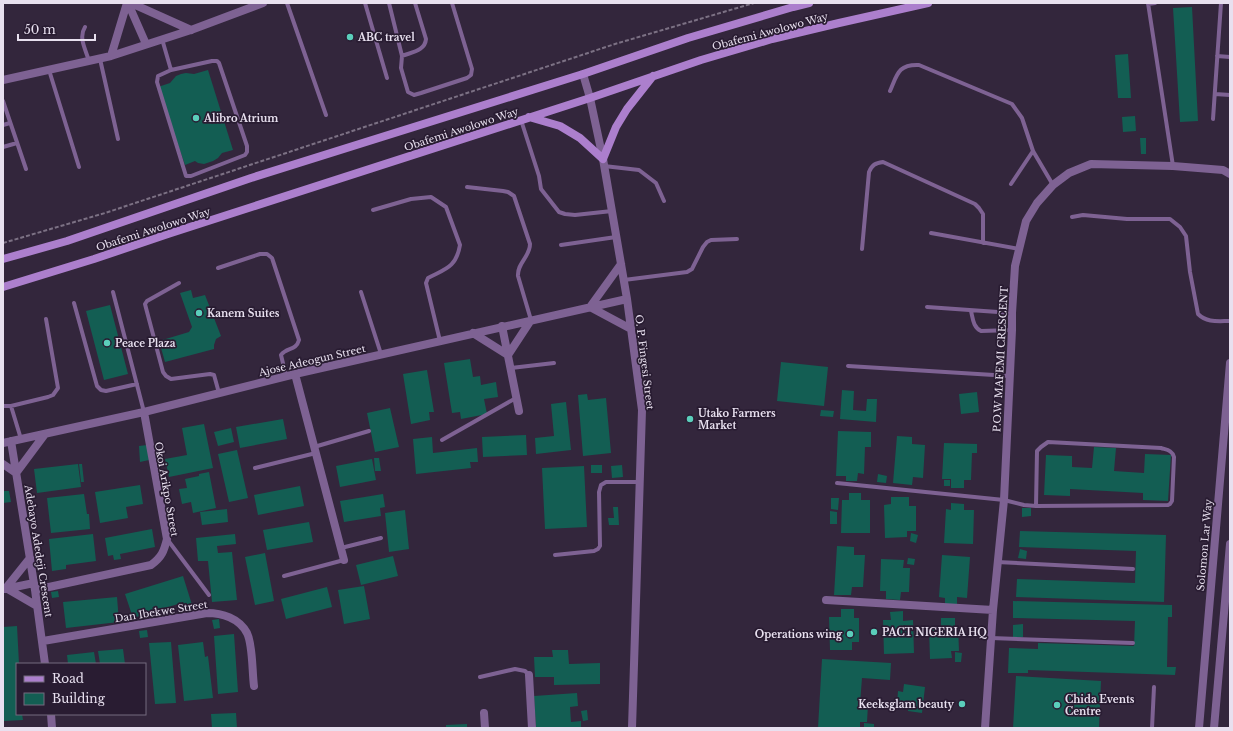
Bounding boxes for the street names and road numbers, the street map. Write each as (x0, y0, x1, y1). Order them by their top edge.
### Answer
street label: Obafemi Awolowo Way (711, 10, 830, 53)
street label: Obafemi Awolowo Way (402, 105, 521, 154)
street label: Obafemi Awolowo Way (94, 205, 213, 254)
street label: P.O.W MAFEMI CRESCENT (990, 286, 1011, 432)
street label: O. P. Fingesi Street (632, 314, 657, 411)
street label: Ajose Adeogun Street (256, 342, 367, 379)
street label: Okoi Arikpo Street (152, 441, 181, 538)
street label: Adebayo Adedeji Crescent (21, 483, 55, 618)
street label: Solomon Lar Way (1194, 498, 1215, 592)
street label: Dan Ibekwe Street (114, 598, 209, 625)

